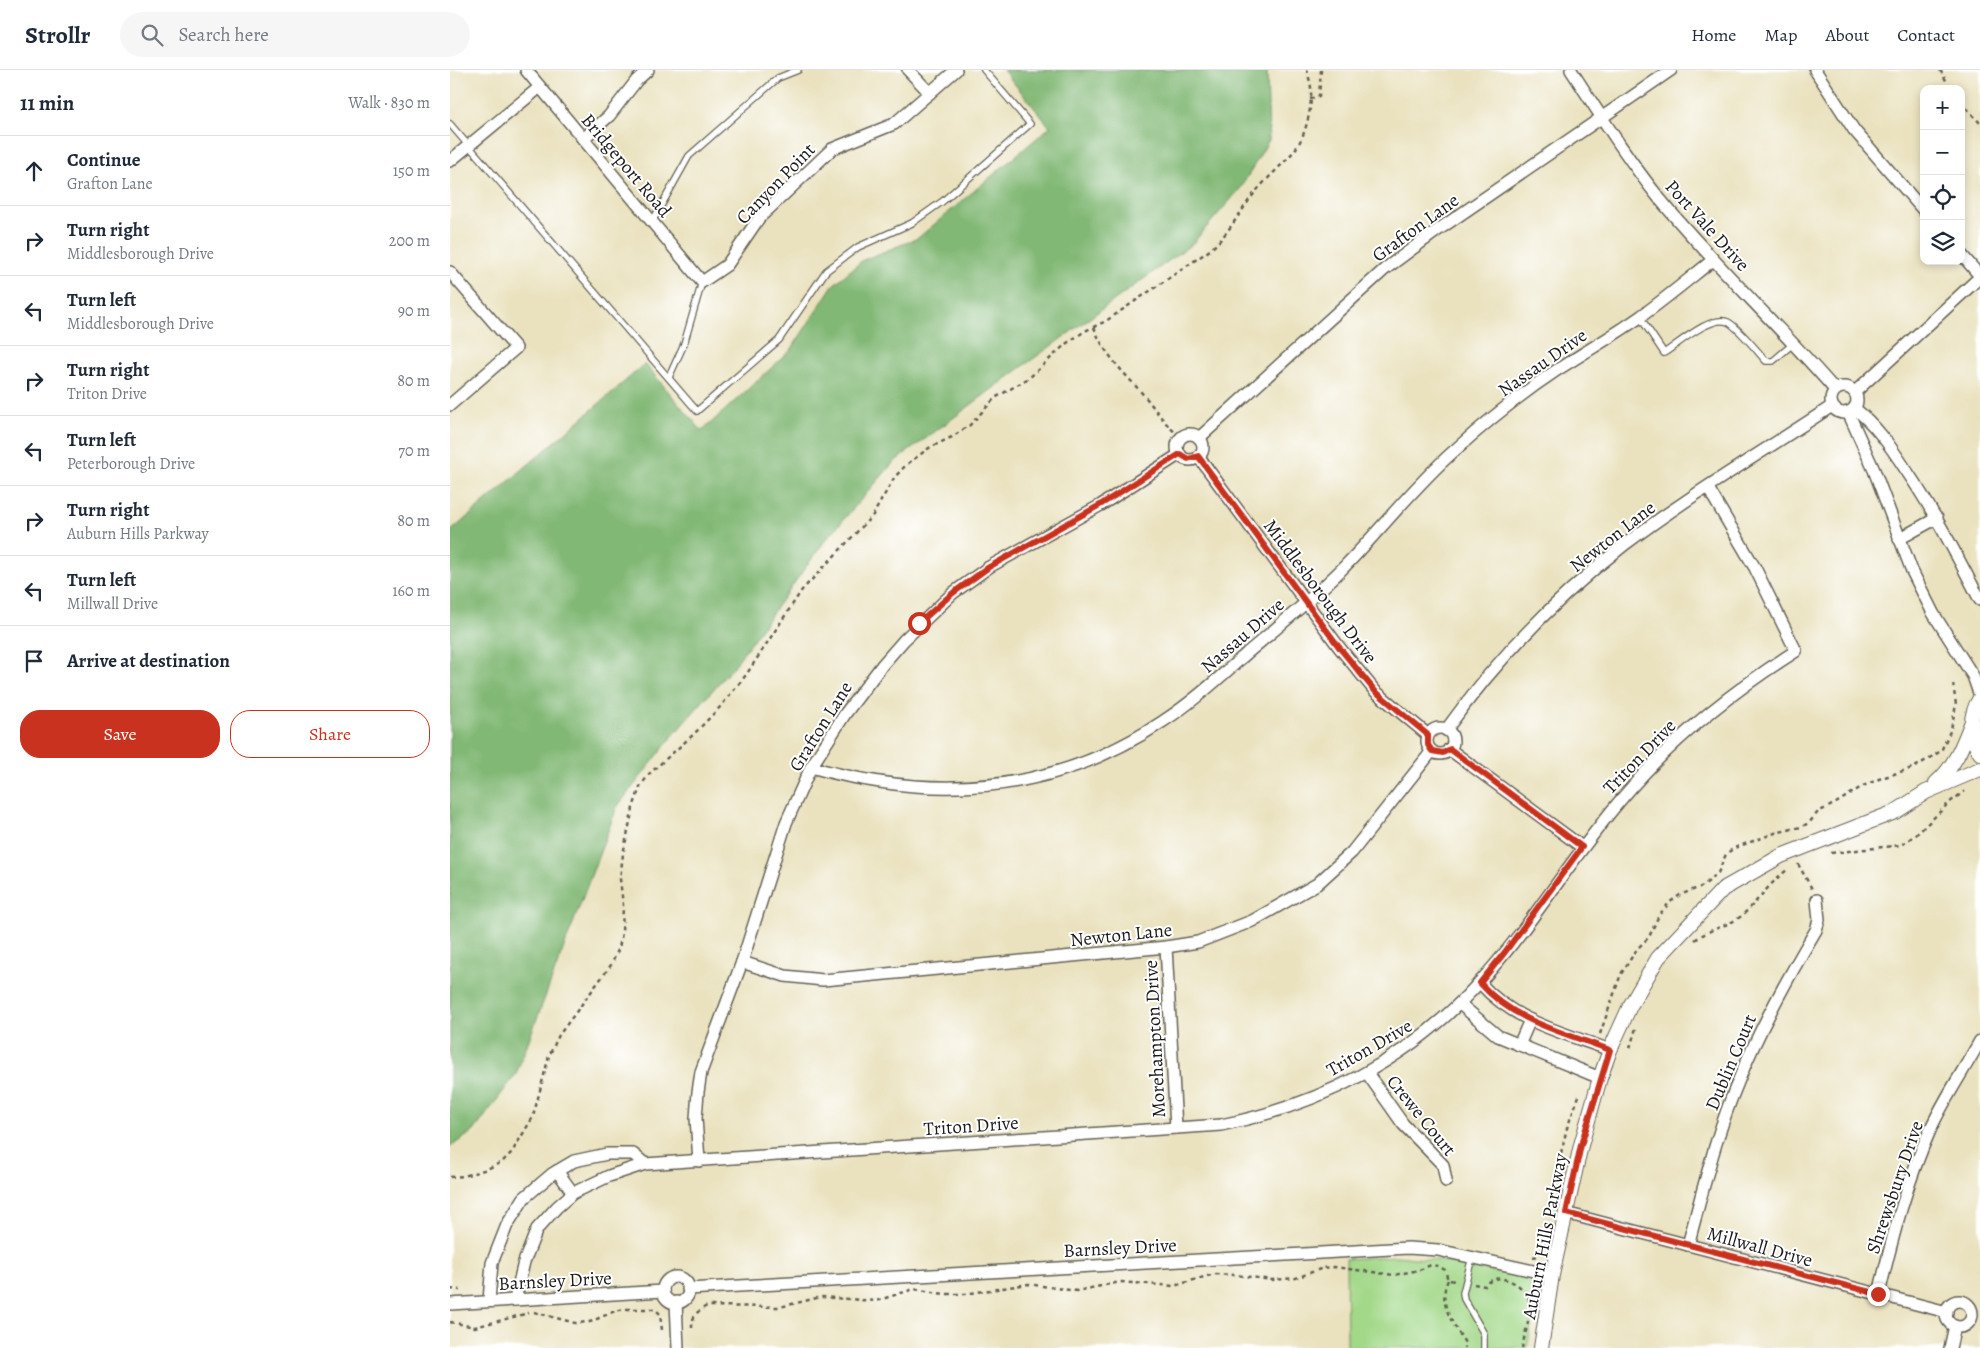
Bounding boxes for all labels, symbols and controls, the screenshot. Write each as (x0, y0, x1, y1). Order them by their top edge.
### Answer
search box (120, 12, 470, 57)
text: Strollr (25, 19, 90, 51)
icon: search (138, 21, 166, 49)
text: Search here (178, 22, 269, 48)
text: Home (1691, 23, 1736, 47)
text: Map (1764, 23, 1797, 47)
text: About (1825, 23, 1869, 47)
text: Contact (1897, 23, 1955, 47)
map controls (1920, 85, 1965, 265)
button: + (1920, 85, 1965, 130)
text: 11 min (20, 89, 74, 117)
text: Walk · 830 m (348, 92, 430, 114)
street label: Bridgeport Road (575, 108, 678, 224)
button: − (1920, 130, 1965, 175)
street label: Canyon Point (730, 137, 821, 230)
text: Continue (67, 147, 141, 173)
icon: ahead (20, 157, 48, 185)
text: 150 m (393, 160, 430, 182)
text: Grafton Lane (67, 173, 153, 195)
street label: Port Vale Drive (1659, 174, 1755, 277)
button: locate (1920, 175, 1965, 220)
street label: Grafton Lane (1367, 187, 1464, 268)
text: Turn right (67, 217, 149, 243)
button: layers (1920, 220, 1965, 265)
icon: right (20, 227, 48, 255)
text: 200 m (389, 230, 430, 252)
text: Middlesborough Drive (67, 243, 214, 265)
text: Turn left (67, 287, 136, 313)
icon: left (20, 297, 48, 325)
text: 90 m (398, 300, 430, 322)
text: Middlesborough Drive (67, 313, 214, 335)
street label: Nassau Drive (1493, 323, 1592, 403)
text: Turn right (67, 357, 149, 383)
icon: right (20, 367, 48, 395)
text: 80 m (397, 370, 430, 392)
text: Triton Drive (67, 383, 147, 405)
text: Turn left (67, 427, 136, 453)
icon: left (20, 437, 48, 465)
text: 70 m (398, 440, 430, 462)
text: Peterborough Drive (67, 453, 195, 475)
street label: Newton Lane (1564, 495, 1661, 579)
text: Turn right (67, 497, 149, 523)
icon: right (20, 507, 48, 535)
text: 80 m (397, 510, 430, 532)
street label: Middlesborough Drive (1257, 514, 1383, 669)
text: Auburn Hills Parkway (67, 523, 209, 545)
text: Turn left (67, 567, 136, 593)
icon: left (20, 577, 48, 605)
text: 160 m (392, 580, 430, 602)
street label: Nassau Drive (1195, 592, 1290, 679)
text: Millwall Drive (67, 593, 158, 615)
route start (908, 612, 931, 635)
icon: arrive (20, 647, 48, 675)
text: Arrive at destination (67, 648, 230, 674)
street label: Grafton Lane (783, 677, 859, 777)
button: Save (20, 710, 220, 758)
button: Share (230, 710, 430, 758)
street label: Triton Drive (1597, 713, 1682, 800)
street label: Newton Lane (1069, 917, 1173, 953)
street label: Morehampton Drive (1138, 959, 1172, 1119)
street label: Dublin Court (1699, 1010, 1763, 1115)
street label: Triton Drive (1322, 1013, 1417, 1083)
street label: Crewe Court (1381, 1070, 1462, 1162)
street label: Triton Drive (923, 1110, 1019, 1142)
street label: Shrewsbury Drive (1860, 1117, 1930, 1257)
street label: Auburn Hills Parkway (1516, 1151, 1574, 1322)
street label: Millwall Drive (1704, 1220, 1815, 1274)
street label: Barnsley Drive (1063, 1232, 1177, 1264)
street label: Barnsley Drive (498, 1265, 612, 1297)
route end (1867, 1283, 1890, 1306)

